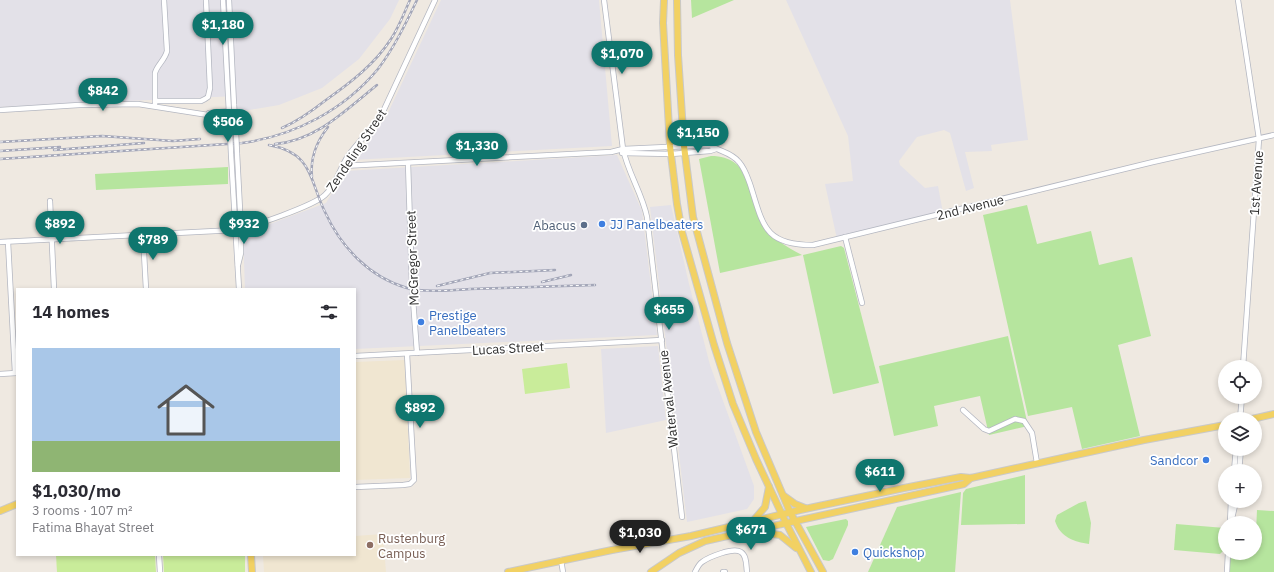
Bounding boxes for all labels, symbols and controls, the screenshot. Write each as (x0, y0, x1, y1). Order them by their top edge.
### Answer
pin: $1,180 (190, 12, 256, 46)
text: $1,180 (201, 16, 245, 33)
pin: $1,070 (589, 41, 655, 75)
text: $1,070 (600, 45, 644, 62)
pin: $842 (79, 78, 127, 112)
text: $842 (87, 82, 119, 99)
street label: Zendeling Street (322, 106, 390, 195)
pin: $506 (204, 109, 252, 143)
text: $506 (212, 113, 244, 130)
pin: $1,150 (665, 120, 731, 154)
text: $1,150 (676, 124, 720, 141)
pin: $1,330 (444, 133, 510, 167)
text: $1,330 (455, 137, 499, 154)
street label: 1st Avenue (1246, 150, 1267, 216)
street label: 2nd Avenue (934, 191, 1006, 224)
street label: McGregor Street (402, 210, 423, 306)
pin: $892 (36, 211, 84, 245)
pin: $932 (220, 211, 268, 245)
text: $892 (44, 215, 76, 232)
text: $932 (228, 215, 260, 232)
place label: JJ Panelbeaters (610, 216, 703, 233)
place label: Abacus (533, 217, 576, 234)
marker: JJ Panelbeaters (597, 219, 607, 229)
marker: Abacus (579, 220, 589, 230)
pin: $789 (129, 227, 177, 261)
text: $789 (137, 231, 169, 248)
pin: $655 (645, 297, 693, 331)
text: 14 homes (32, 301, 109, 323)
icon: filters (318, 301, 340, 323)
text: $655 (653, 301, 685, 318)
place label: Prestige Panelbeaters (429, 307, 506, 339)
marker: Prestige Panelbeaters (416, 317, 426, 327)
street label: Lucas Street (471, 338, 545, 359)
street label: Waterval Avenue (655, 349, 682, 449)
map controls (1218, 360, 1262, 560)
button: locate (1218, 360, 1262, 404)
icon: home (150, 374, 222, 446)
pin: $892 (396, 395, 444, 429)
text: $892 (404, 399, 436, 416)
button: layers (1218, 412, 1262, 456)
place label: Sandcor (1150, 452, 1198, 469)
marker: Sandcor (1201, 455, 1211, 465)
pin: $611 (856, 459, 904, 493)
text: $611 (864, 463, 896, 480)
button: + (1218, 464, 1262, 508)
text: $1,030/mo (32, 480, 121, 502)
text: 3 rooms · 107 m² (32, 502, 133, 519)
button: − (1218, 516, 1262, 560)
pin: $671 (727, 517, 775, 551)
text: Fatima Bhayat Street (32, 519, 154, 536)
pin: $1,030 (607, 520, 673, 554)
text: $671 (735, 521, 767, 538)
text: $1,030 (618, 524, 662, 541)
place label: Rustenburg Campus (378, 530, 445, 562)
marker: Rustenburg Campus (365, 540, 375, 550)
place label: Quickshop (863, 544, 925, 561)
marker: Quickshop (850, 547, 860, 557)

